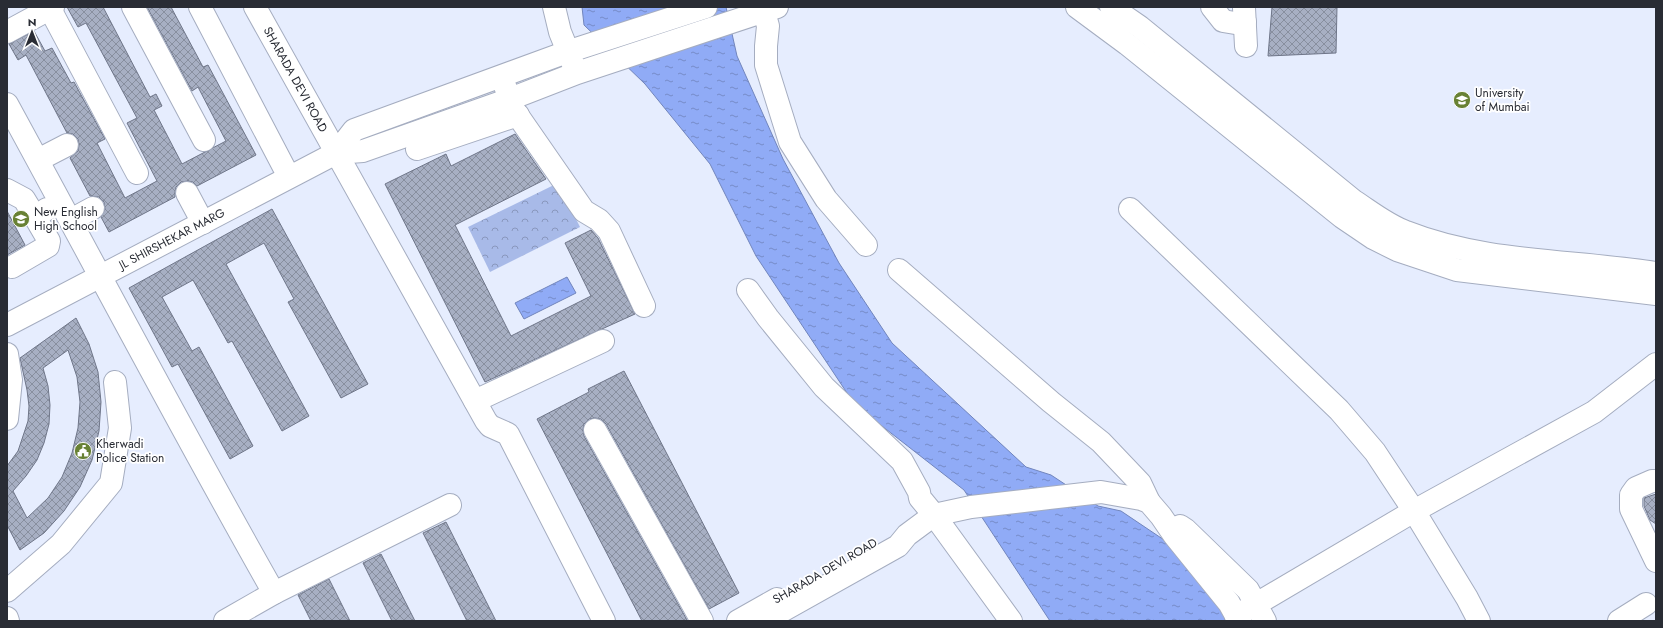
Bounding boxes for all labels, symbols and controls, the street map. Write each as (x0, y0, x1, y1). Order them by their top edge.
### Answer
north arrow (12, 12, 52, 52)
text: N (28, 14, 36, 30)
street label: SHARADA DEVI ROAD (259, 23, 332, 136)
place label: University of Mumbai (1475, 84, 1530, 116)
school or university icon: University of Mumbai (1452, 90, 1472, 110)
place label: New English High School (34, 203, 98, 235)
street label: JL SHIRSHEKAR MARG (114, 204, 228, 275)
school or university icon: New English High School (11, 209, 31, 229)
place label: Kherwadi Police Station (96, 435, 164, 467)
public building icon: Kherwadi Police Station (73, 441, 93, 461)
street label: SHARADA DEVI ROAD (769, 534, 881, 608)

